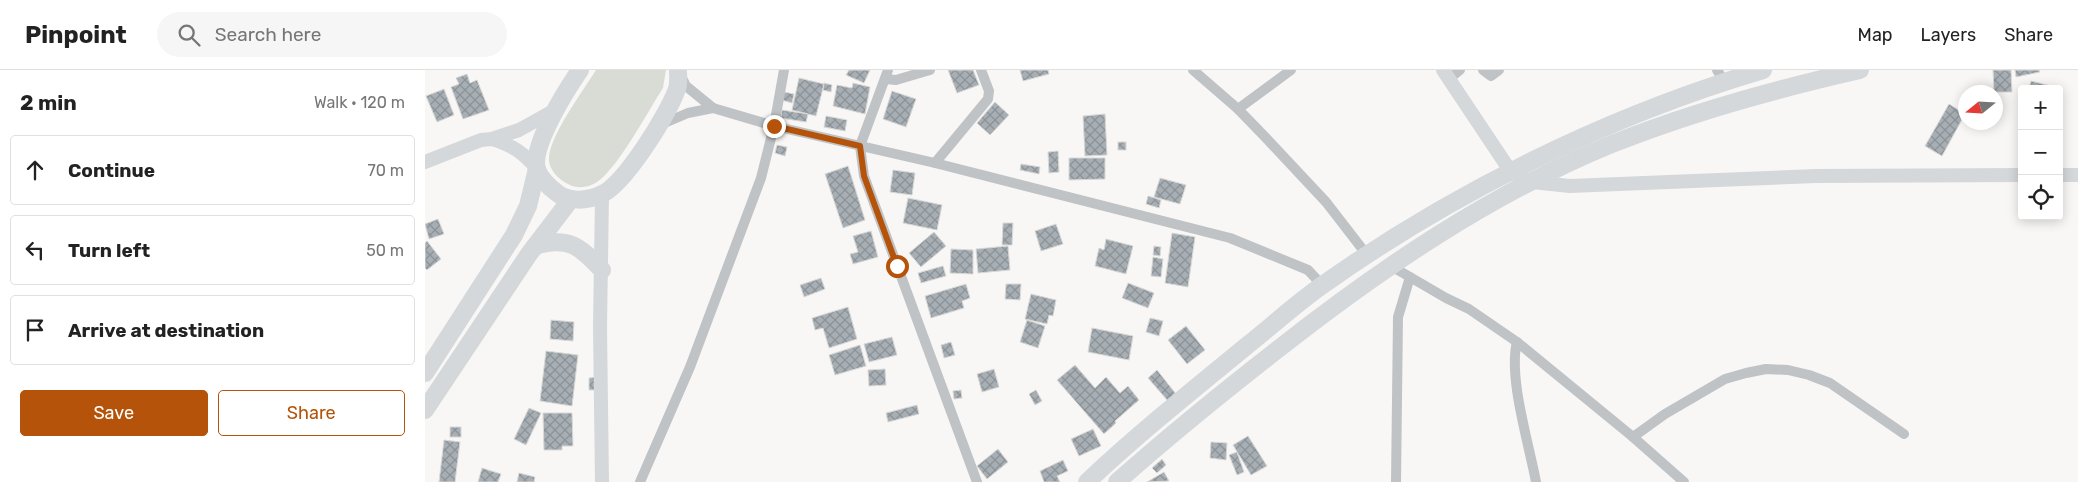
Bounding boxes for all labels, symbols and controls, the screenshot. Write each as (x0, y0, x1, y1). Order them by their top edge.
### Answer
search box (157, 12, 507, 57)
text: Pinpoint (25, 21, 127, 49)
icon: search (175, 21, 203, 49)
text: Search here (215, 23, 321, 46)
text: Map (1858, 24, 1893, 46)
text: Layers (1921, 24, 1976, 46)
text: Share (2004, 24, 2053, 46)
north arrow (1958, 85, 2003, 130)
map controls (2018, 85, 2063, 220)
button: + (2018, 85, 2063, 130)
text: 2 min (20, 90, 77, 115)
text: Walk · 120 m (314, 93, 405, 112)
route end (763, 115, 786, 138)
button: − (2018, 130, 2063, 175)
icon: ahead (21, 156, 49, 184)
text: Continue (68, 159, 155, 182)
text: 70 m (367, 161, 404, 180)
button: locate (2018, 175, 2063, 220)
icon: left (21, 236, 49, 264)
text: Turn left (68, 239, 150, 262)
text: 50 m (366, 241, 404, 260)
route start (886, 255, 909, 278)
icon: arrive (21, 316, 49, 344)
text: Arrive at destination (68, 319, 264, 342)
button: Save (20, 390, 208, 436)
button: Share (218, 390, 405, 436)

